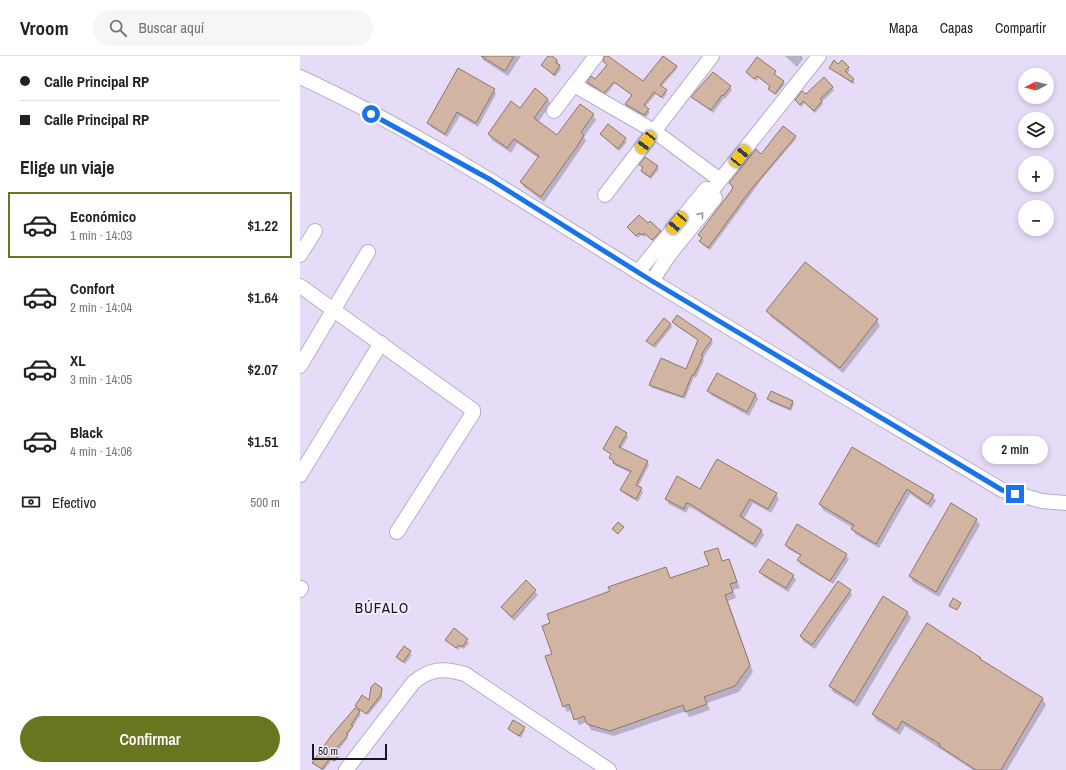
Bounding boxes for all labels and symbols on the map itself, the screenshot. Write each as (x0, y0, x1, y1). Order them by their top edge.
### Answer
north arrow (1018, 68, 1054, 104)
route start (362, 105, 380, 123)
car (634, 129, 658, 155)
car (728, 143, 752, 169)
car (665, 210, 689, 236)
one-way arrow (696, 213, 703, 220)
callout: 2 min (982, 436, 1048, 464)
route end (1006, 485, 1024, 503)
district label: BÚFALO (355, 597, 409, 618)
scale bar (312, 742, 387, 761)

